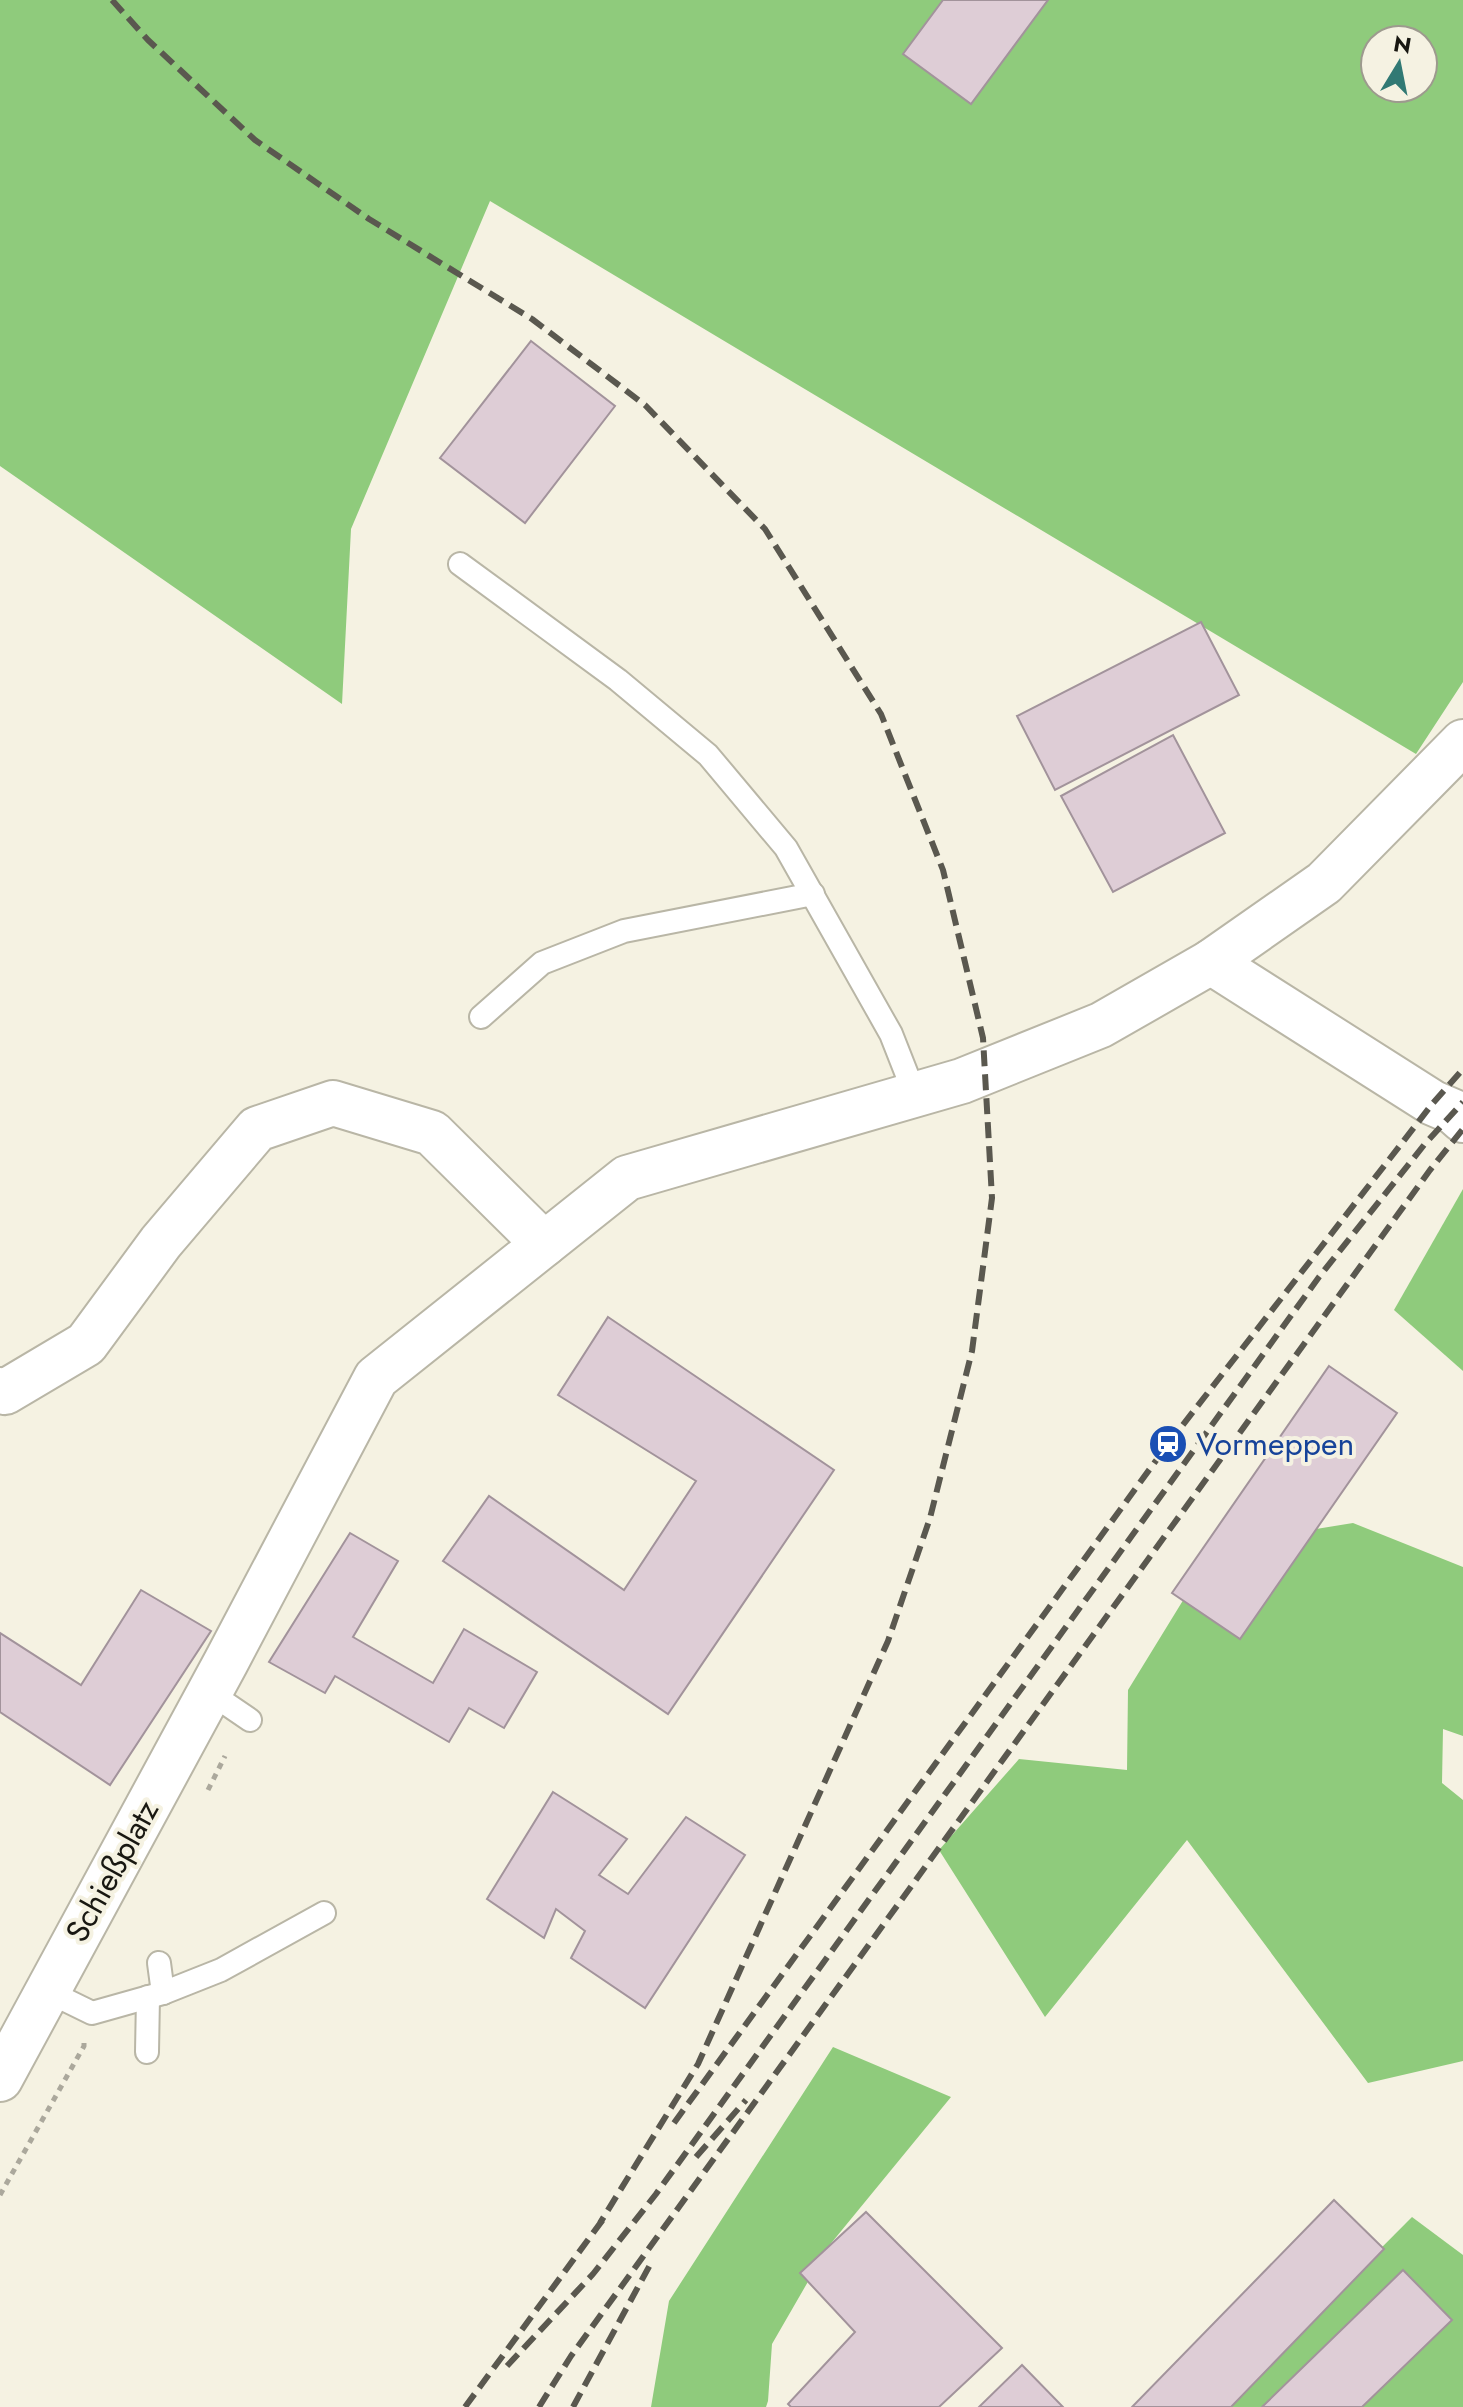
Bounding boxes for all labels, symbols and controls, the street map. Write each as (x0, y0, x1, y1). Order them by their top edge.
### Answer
north arrow (1359, 24, 1439, 104)
text: N (1391, 27, 1414, 62)
place label: Vormeppen (1196, 1421, 1354, 1467)
station icon: Vormeppen (1147, 1423, 1189, 1465)
street label: Schießplatz (54, 1791, 170, 1950)

